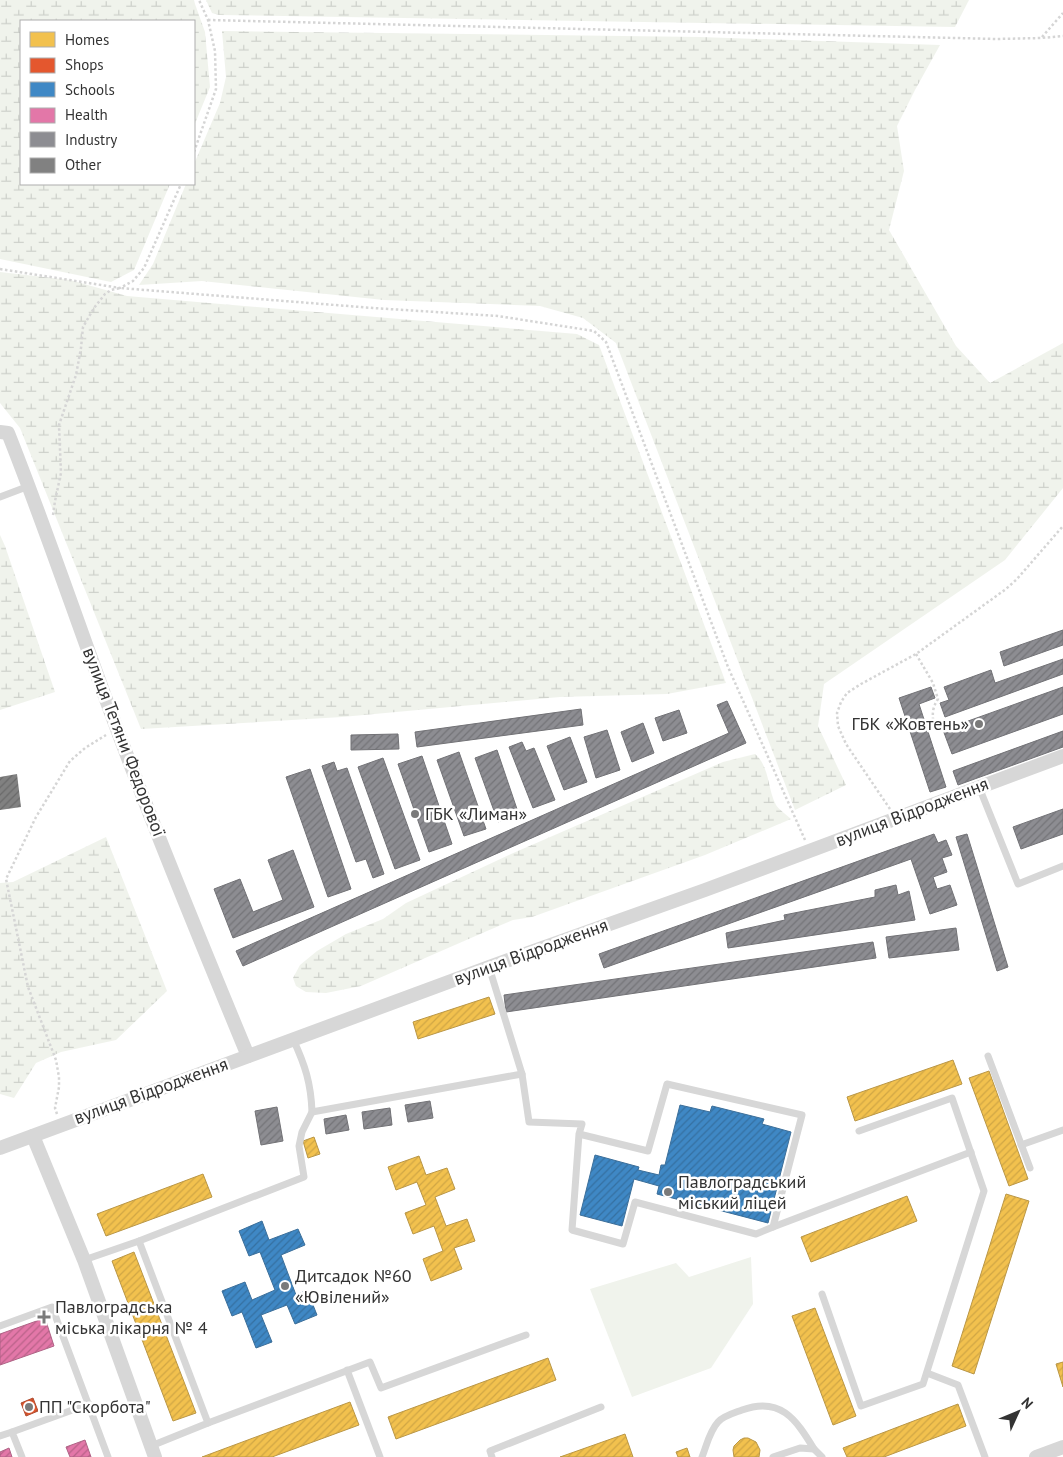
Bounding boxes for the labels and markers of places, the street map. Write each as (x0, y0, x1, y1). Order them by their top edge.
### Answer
place label: ГБК «Жовтень» (852, 712, 969, 735)
marker: ГБК «Жовтень» (973, 718, 985, 730)
place label: ГБК «Лиман» (425, 802, 527, 825)
marker: ГБК «Лиман» (409, 808, 421, 820)
place label: Павлоградський міський ліцей (678, 1170, 806, 1214)
marker: Павлоградський міський ліцей (662, 1186, 674, 1198)
place label: Дитсадок №60 «Ювілений» (295, 1264, 412, 1308)
marker: Дитсадок №60 «Ювілений» (279, 1280, 291, 1292)
place label: Павлоградська міська лікарня № 4 (55, 1295, 208, 1339)
marker: Павлоградська міська лікарня № 4 (37, 1310, 51, 1324)
place label: ПП "Скорбота" (39, 1395, 151, 1418)
marker: ПП "Скорбота" (23, 1401, 35, 1413)

